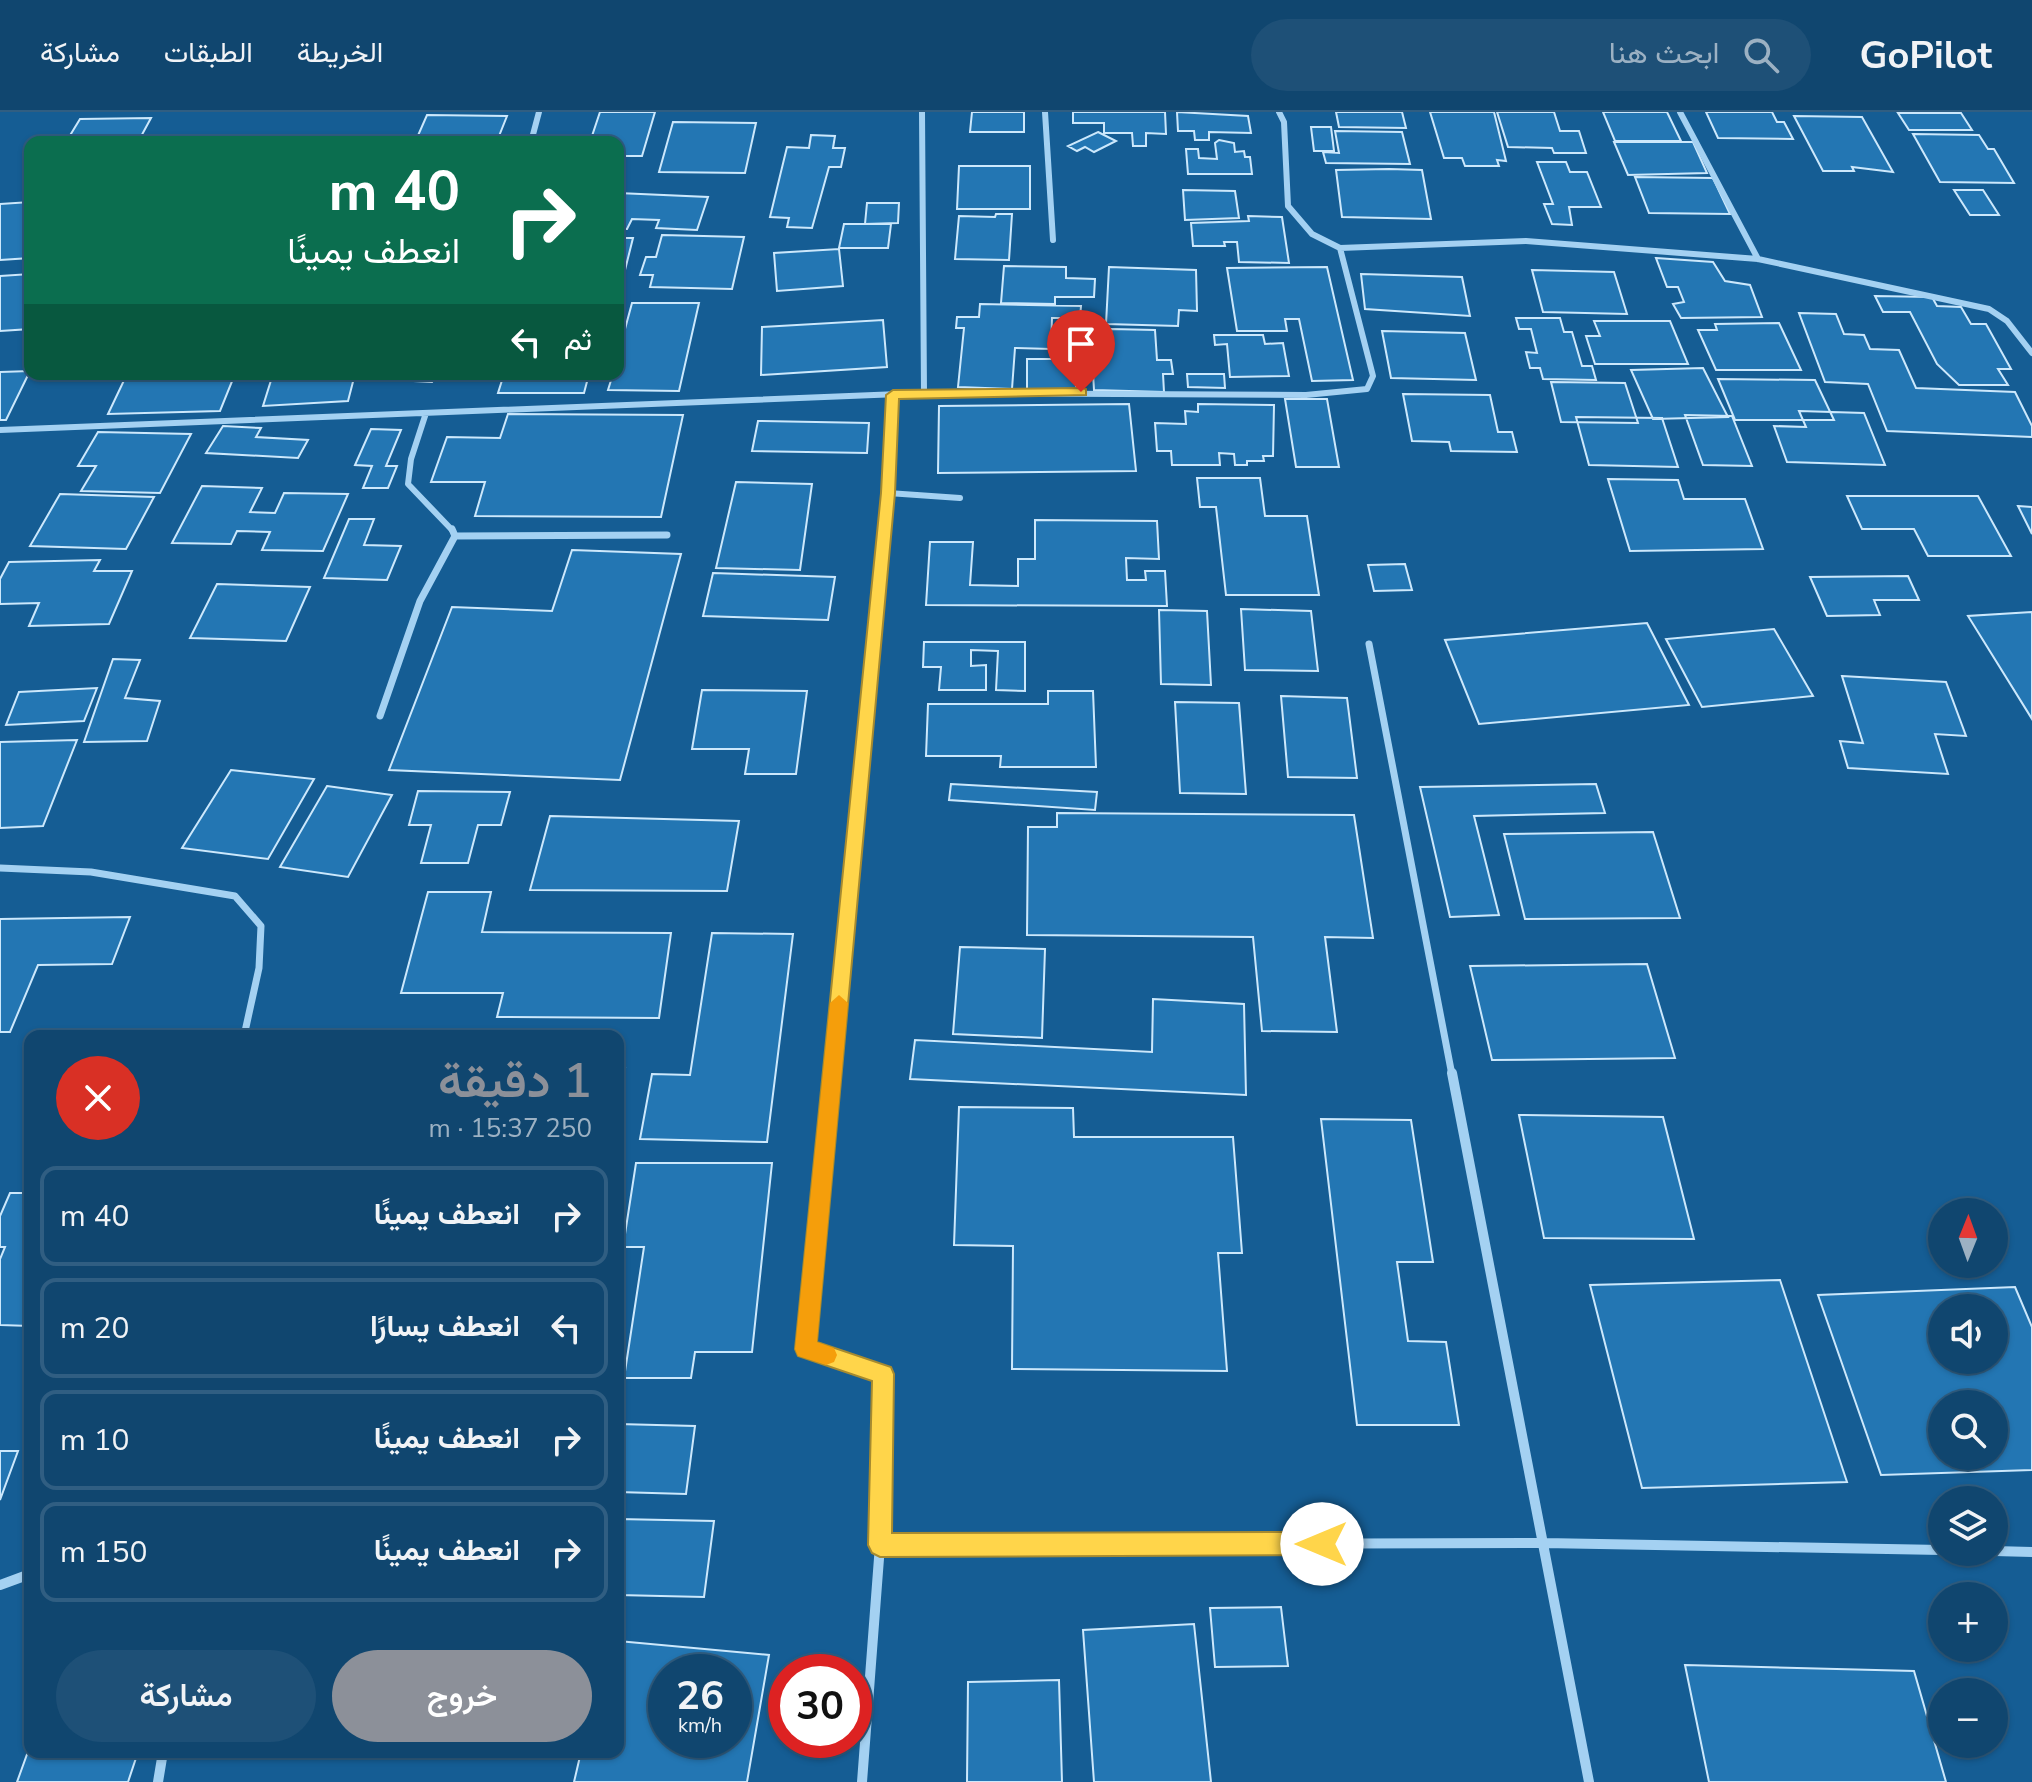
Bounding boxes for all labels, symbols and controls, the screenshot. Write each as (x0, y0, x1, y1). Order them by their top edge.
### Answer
search box (1251, 19, 1811, 91)
text: GoPilot (1859, 30, 1992, 81)
text: ابحث هنا (1609, 33, 1719, 74)
icon: search (1739, 33, 1783, 77)
text: مشاركة (40, 34, 120, 72)
text: الطبقات (164, 34, 253, 72)
text: الخريطة (297, 34, 383, 72)
text: 40 m (329, 153, 460, 230)
icon: right (488, 168, 592, 272)
text: انعطف يمينًا (287, 227, 460, 276)
pin (1047, 310, 1115, 392)
icon: left (504, 320, 548, 364)
text: ثم (564, 320, 592, 361)
icon: arrive (1059, 322, 1103, 366)
text: 1 دقيقة (438, 1048, 592, 1114)
button: close (56, 1056, 140, 1140)
text: 250 m · 15:37 (429, 1111, 592, 1146)
text: انعطف يمينًا (374, 1194, 520, 1235)
icon: right (544, 1194, 588, 1238)
text: 40 m (60, 1196, 129, 1237)
north arrow (1928, 1198, 2008, 1278)
map controls (1928, 1198, 2008, 1758)
button: sound (1928, 1294, 2008, 1374)
text: انعطف يسارًا (370, 1306, 520, 1347)
icon: left (544, 1306, 588, 1350)
text: 20 m (60, 1308, 129, 1349)
button: search (1928, 1390, 2008, 1470)
text: انعطف يمينًا (374, 1418, 520, 1459)
icon: right (544, 1418, 588, 1462)
text: 10 m (60, 1420, 129, 1461)
button: layers (1928, 1486, 2008, 1566)
position arrow (1280, 1502, 1364, 1586)
text: انعطف يمينًا (374, 1530, 520, 1571)
icon: right (544, 1530, 588, 1574)
text: 150 m (60, 1532, 147, 1573)
button: + (1928, 1582, 2008, 1662)
button: مشاركة (56, 1650, 316, 1742)
button: خروج (332, 1650, 592, 1742)
speed limit sign: 30 (768, 1654, 872, 1758)
text: 26 (676, 1669, 724, 1723)
button: − (1928, 1678, 2008, 1758)
text: km/h (678, 1712, 722, 1739)

